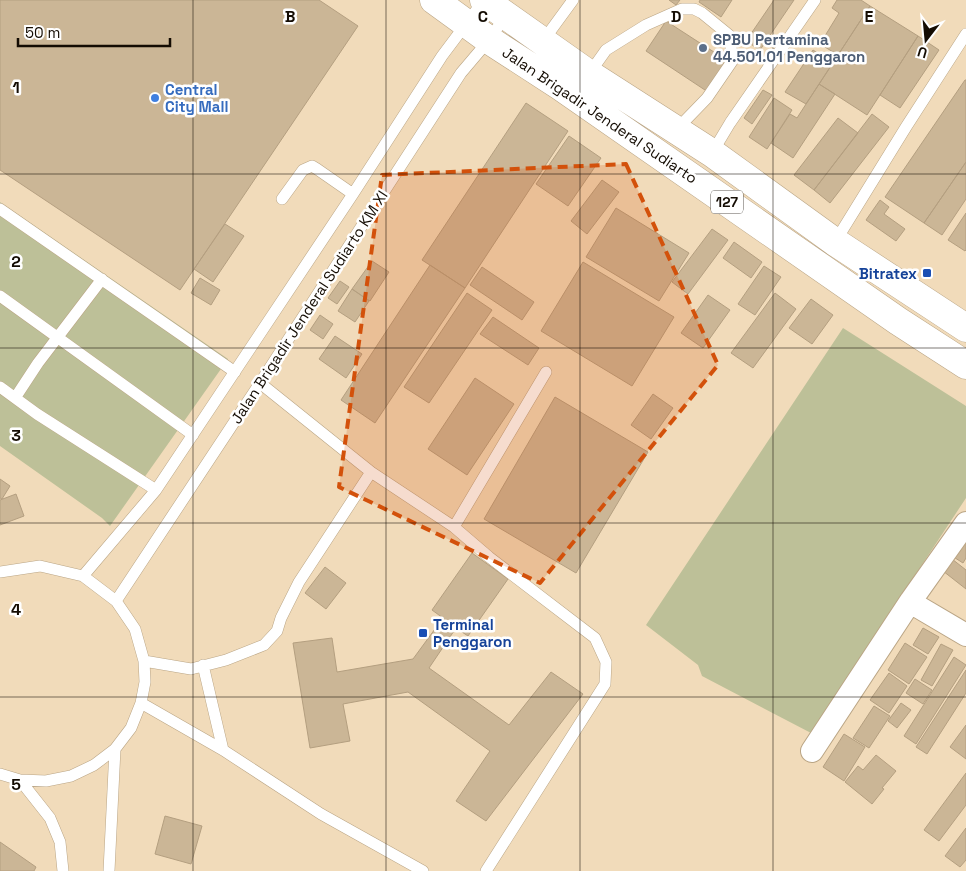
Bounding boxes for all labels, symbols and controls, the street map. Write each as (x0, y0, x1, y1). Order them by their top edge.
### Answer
text: B (285, 6, 295, 27)
text: C (478, 6, 488, 27)
text: D (671, 6, 681, 27)
text: E (865, 6, 874, 27)
scale bar (18, 15, 170, 47)
north arrow (901, 15, 951, 65)
text: 50 m (25, 23, 60, 42)
place label: SPBU Pertamina 44.501.01 Penggaron (713, 30, 865, 66)
street label: Jalan Brigadir Jenderal Sudiarto (499, 42, 701, 188)
marker: SPBU Pertamina 44.501.01 Penggaron (697, 42, 709, 54)
text: U (915, 43, 929, 62)
text: 1 (12, 77, 20, 98)
place label: Central City Mall (165, 80, 228, 116)
marker: Central City Mall (149, 92, 161, 104)
street label: Jalan Brigadir Jenderal Sudiarto KM XI (226, 187, 392, 427)
road number: 127 (711, 190, 743, 213)
text: 2 (11, 251, 21, 272)
place label: Bitratex (859, 264, 917, 283)
marker: Bitratex (921, 267, 933, 279)
text: 3 (11, 425, 21, 446)
text: 4 (11, 599, 21, 620)
place label: Terminal Penggaron (433, 615, 512, 651)
marker: Terminal Penggaron (417, 627, 429, 639)
text: 5 (11, 774, 21, 795)

